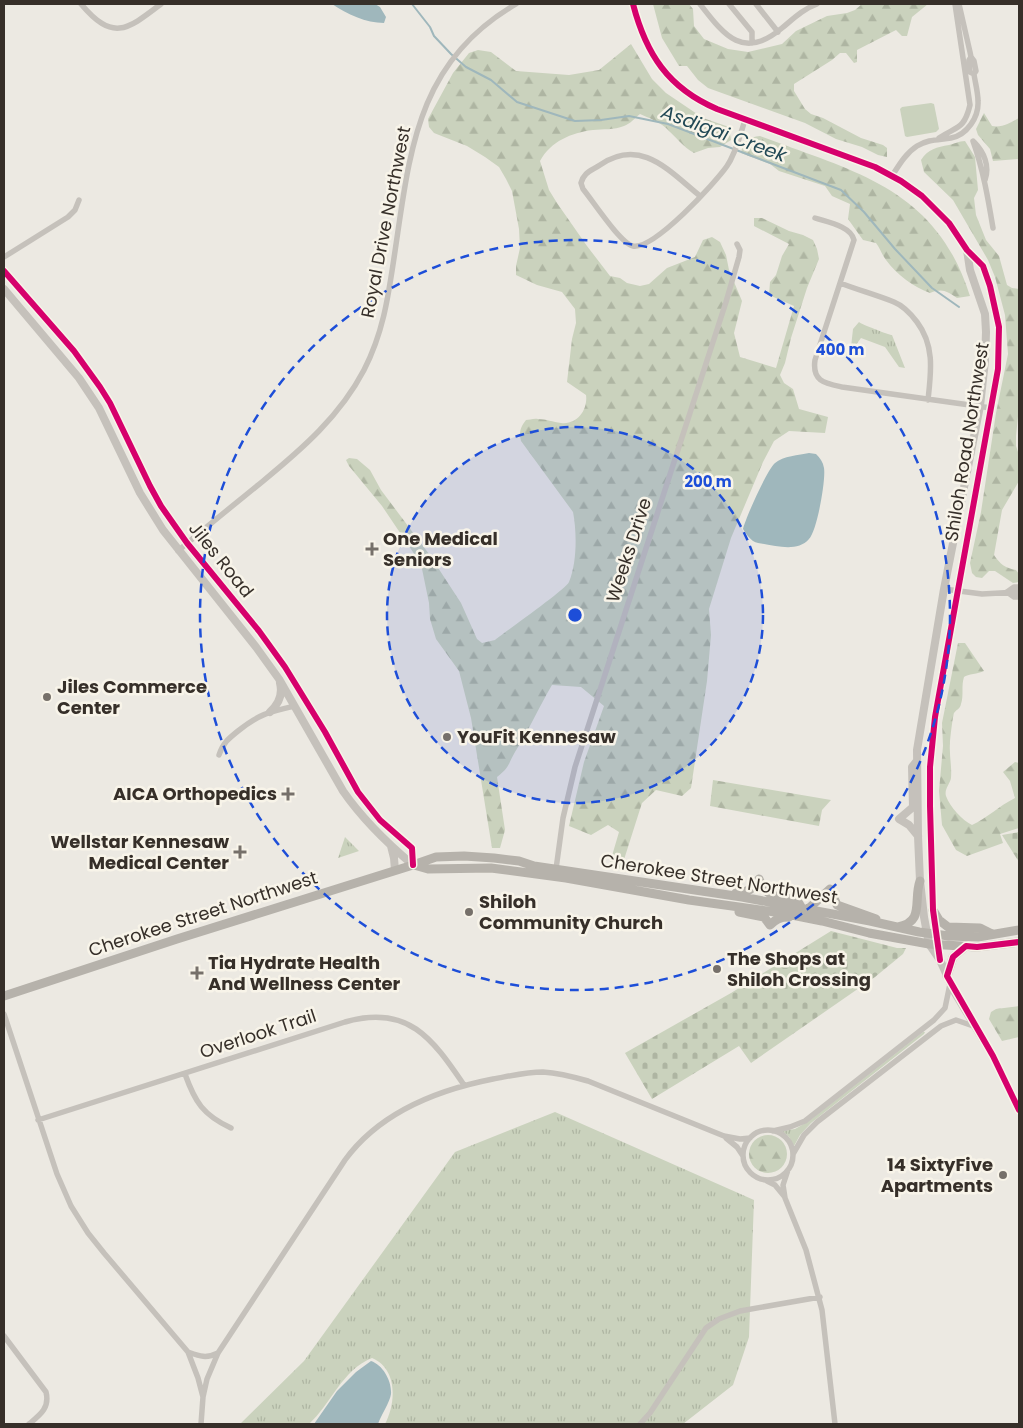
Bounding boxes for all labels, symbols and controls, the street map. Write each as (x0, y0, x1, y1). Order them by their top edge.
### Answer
water label: Asdigai Creek (657, 98, 791, 169)
street label: Royal Drive Northwest (355, 124, 416, 320)
text: 400 m (816, 339, 865, 360)
street label: Shiloh Road Northwest (938, 341, 995, 543)
text: 200 m (684, 471, 732, 492)
street label: Weeks Drive (600, 494, 657, 605)
street label: Jiles Road (183, 517, 260, 603)
place label: One Medical Seniors (383, 526, 498, 572)
marker: One Medical Seniors (365, 542, 379, 556)
centre of rings (566, 606, 584, 624)
place label: Jiles Commerce Center (57, 674, 207, 720)
marker: Jiles Commerce Center (41, 691, 53, 703)
place label: YouFit Kennesaw (457, 724, 616, 749)
marker: YouFit Kennesaw (441, 731, 453, 743)
place label: AICA Orthopedics (113, 781, 277, 806)
marker: AICA Orthopedics (281, 787, 295, 801)
place label: Wellstar Kennesaw Medical Center (50, 829, 229, 875)
marker: Wellstar Kennesaw Medical Center (233, 845, 247, 859)
street label: Cherokee Street Northwest (599, 847, 839, 910)
street label: Cherokee Street Northwest (85, 865, 321, 962)
place label: Shiloh Community Church (479, 889, 663, 935)
marker: Shiloh Community Church (463, 906, 475, 918)
place label: The Shops at Shiloh Crossing (727, 946, 871, 992)
place label: Tia Hydrate Health And Wellness Center (208, 950, 401, 996)
marker: The Shops at Shiloh Crossing (711, 963, 723, 975)
marker: Tia Hydrate Health And Wellness Center (190, 966, 204, 980)
street label: Overlook Trail (196, 1003, 319, 1064)
place label: 14 SixtyFive Apartments (881, 1152, 993, 1198)
marker: 14 SixtyFive Apartments (997, 1169, 1009, 1181)

